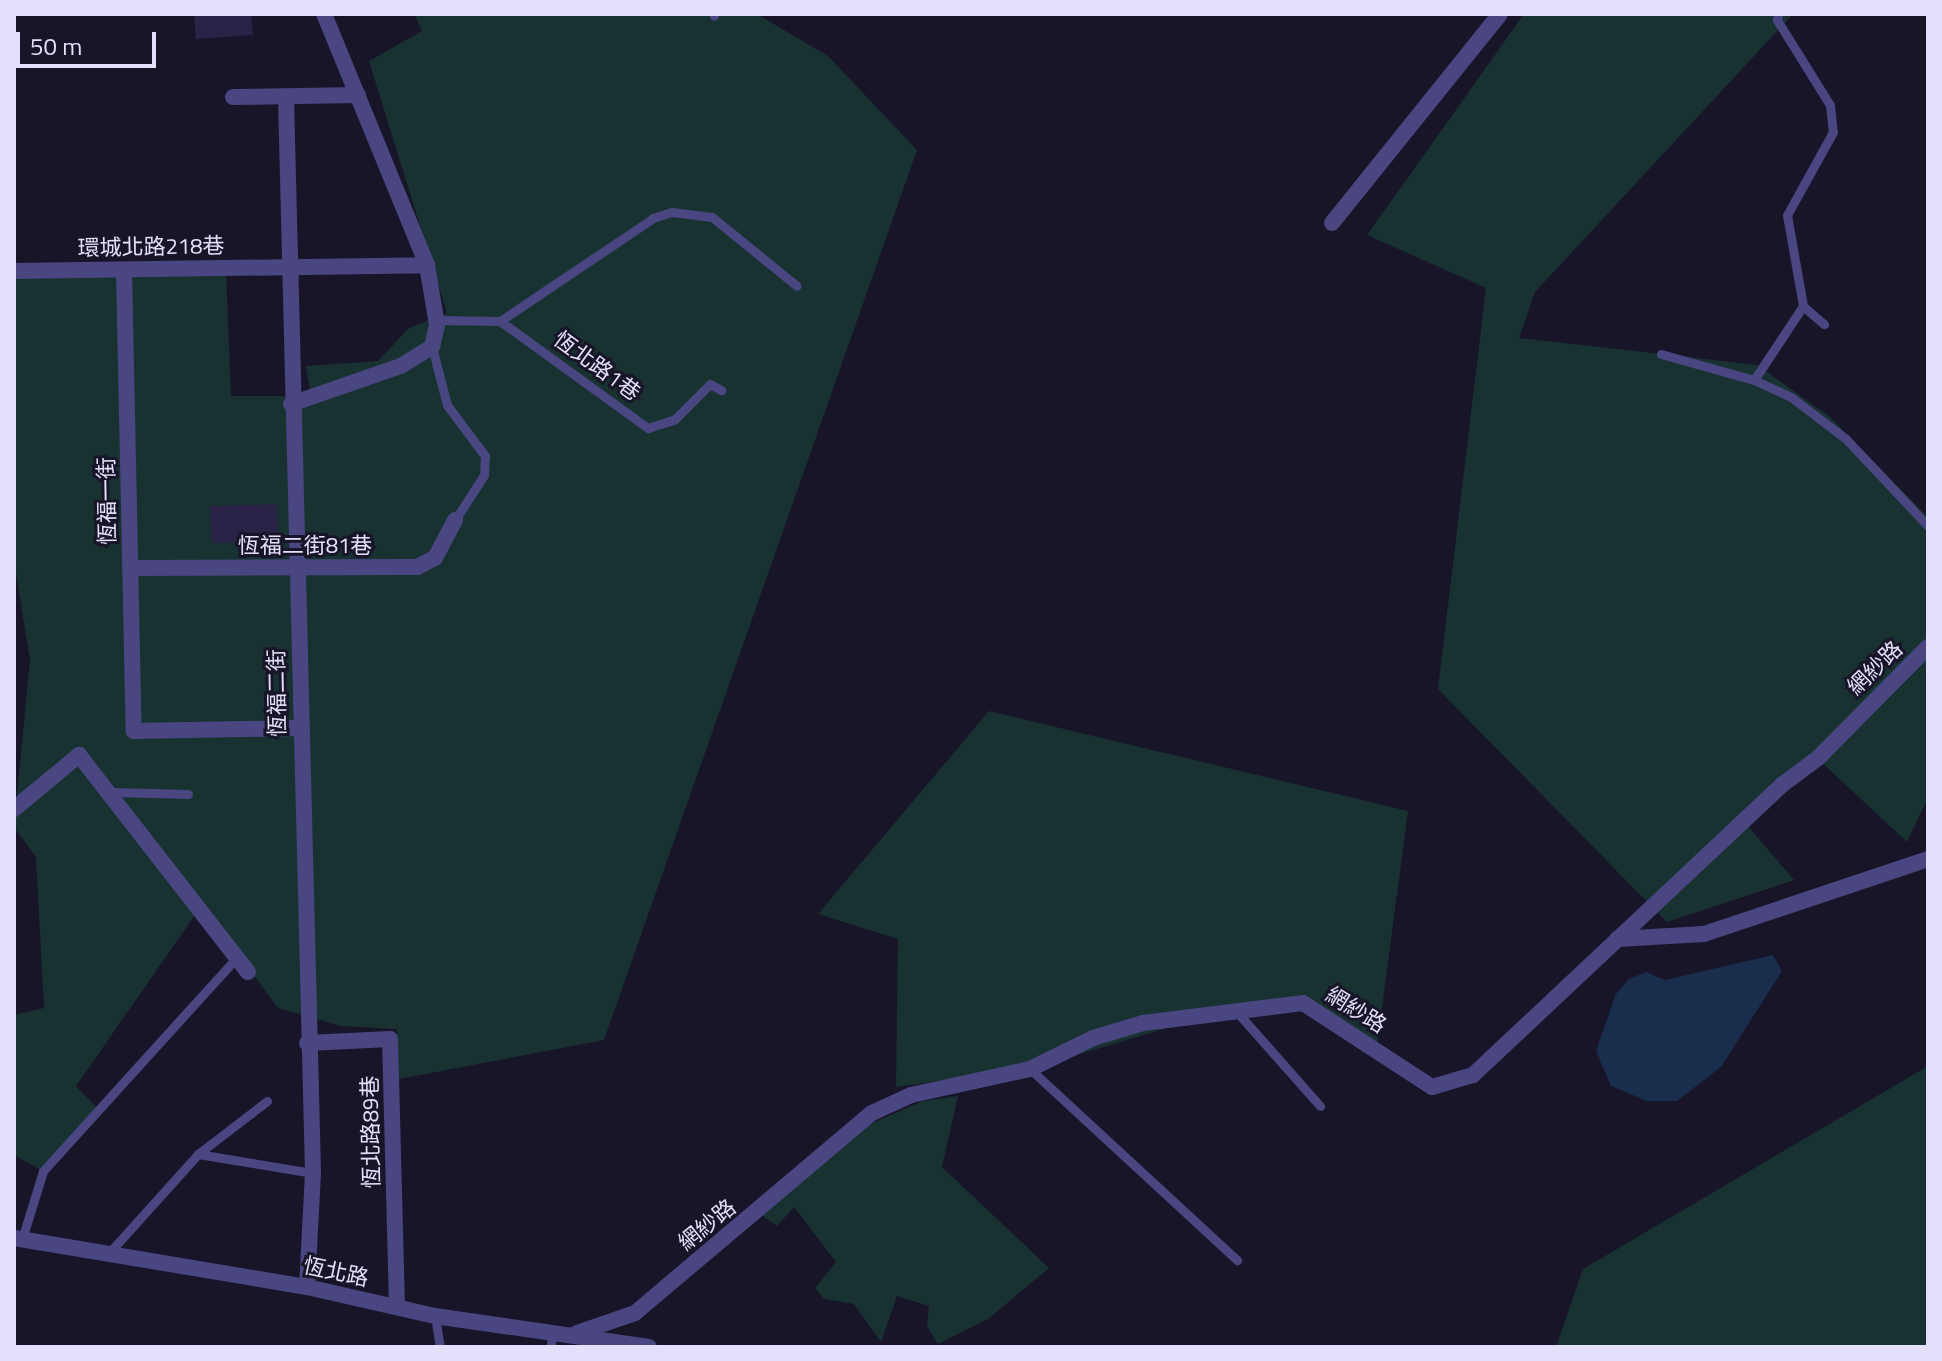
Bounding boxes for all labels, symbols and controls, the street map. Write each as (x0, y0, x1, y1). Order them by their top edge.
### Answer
scale bar (20, 16, 160, 66)
text: 50 m (30, 28, 82, 64)
street label: 環城北路218巷 (77, 233, 225, 261)
street label: 恆北路1巷 (549, 326, 645, 406)
street label: 恆福一街 (93, 457, 121, 545)
street label: 恆福二街81巷 (238, 533, 372, 559)
street label: 網紗路 (1842, 636, 1908, 700)
street label: 恆福二街 (263, 649, 291, 737)
street label: 網紗路 (1321, 981, 1391, 1039)
street label: 恆北路89巷 (357, 1075, 385, 1189)
street label: 網紗路 (673, 1194, 741, 1256)
street label: 恆北路 (301, 1252, 371, 1292)

